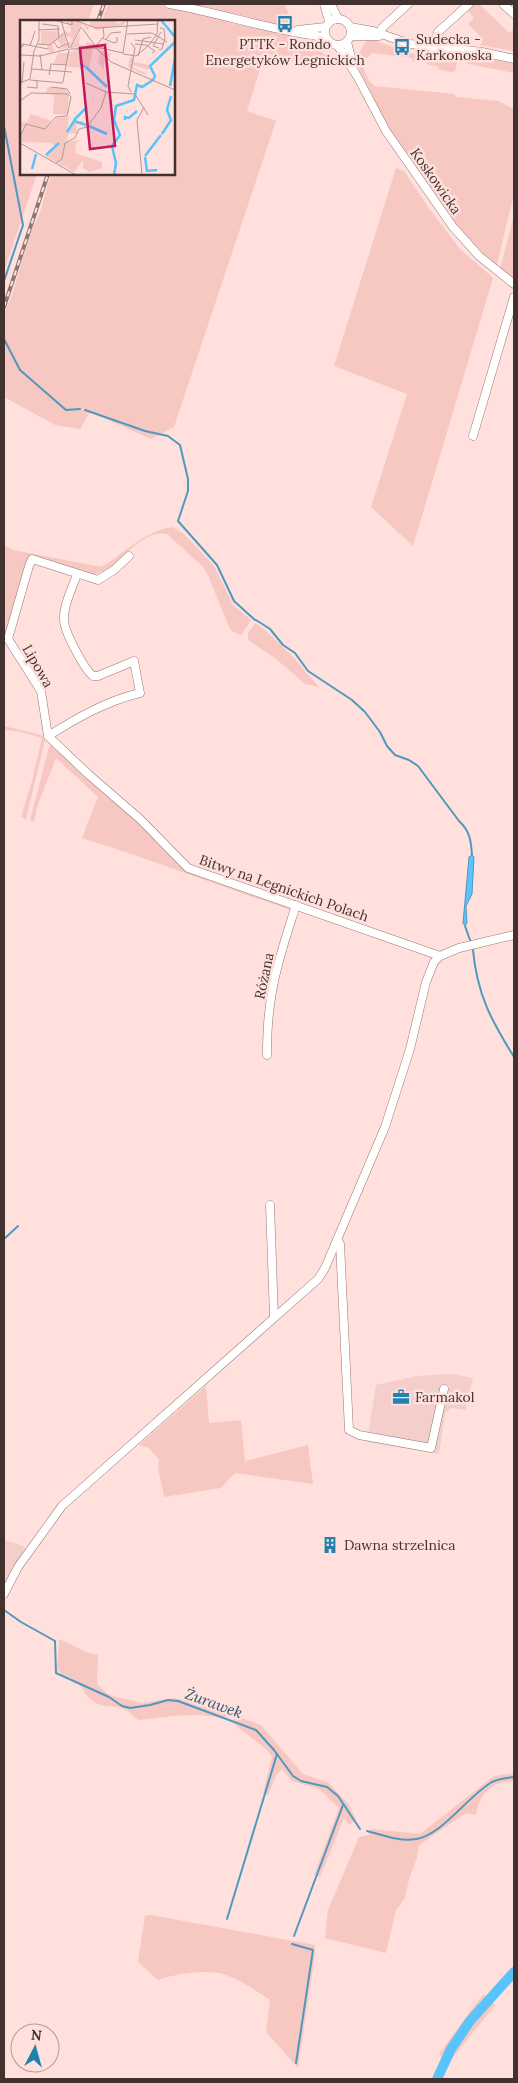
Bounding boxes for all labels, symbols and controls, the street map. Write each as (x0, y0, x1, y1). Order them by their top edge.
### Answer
bus stop icon: PTTK - Rondo Energetyków Legnickich (275, 14, 295, 34)
inset map (20, 20, 175, 175)
place label: Sudecka - Karkonoska (416, 30, 492, 64)
place label: PTTK - Rondo Energetyków Legnickich (205, 35, 365, 69)
bus stop icon: Sudecka - Karkonoska (392, 37, 412, 57)
street label: Koskowicka (407, 144, 465, 218)
street label: Lipowa (19, 641, 57, 691)
street label: Bitwy na Legnickich Polach (197, 851, 371, 925)
street label: Różana (250, 951, 278, 1001)
office icon: Farmakol (391, 1387, 411, 1407)
place label: Farmakol (415, 1388, 475, 1406)
building icon: Dawna strzelnica (320, 1535, 340, 1555)
place label: Dawna strzelnica (344, 1536, 455, 1554)
water label: Żurawek (183, 1684, 245, 1722)
north arrow (10, 2023, 60, 2073)
text: N (30, 2026, 43, 2045)

